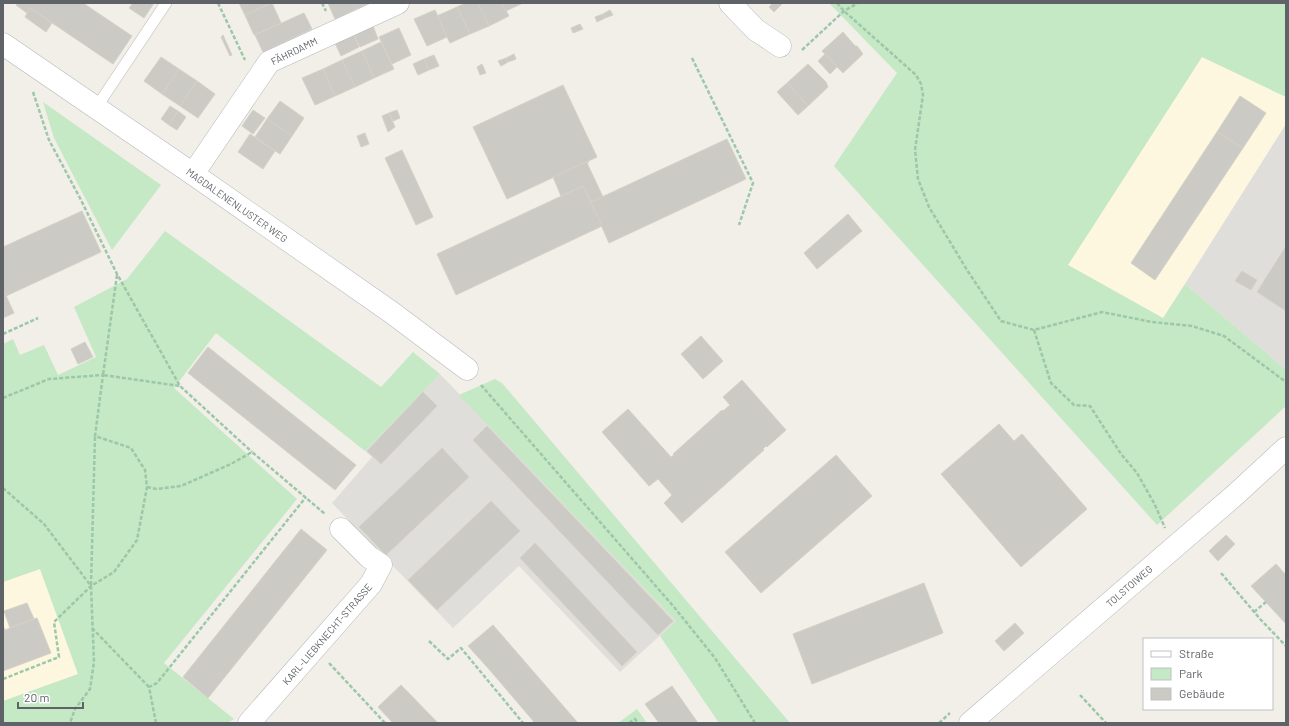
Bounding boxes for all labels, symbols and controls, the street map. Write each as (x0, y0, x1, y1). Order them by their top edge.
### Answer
street label: FÄHRDAMM (269, 35, 319, 67)
street label: MAGDALENENLUSTER WEG (184, 165, 290, 245)
street label: TOLSTOIWEG (1103, 563, 1155, 609)
street label: KARL-LIEBKNECHT-STRASSE (280, 581, 374, 687)
legend (1143, 638, 1273, 710)
text: Straße (1179, 646, 1214, 660)
text: Park (1179, 666, 1203, 680)
scale bar (18, 684, 83, 710)
text: Gebäude (1179, 686, 1225, 700)
text: 20 m (24, 690, 50, 704)

